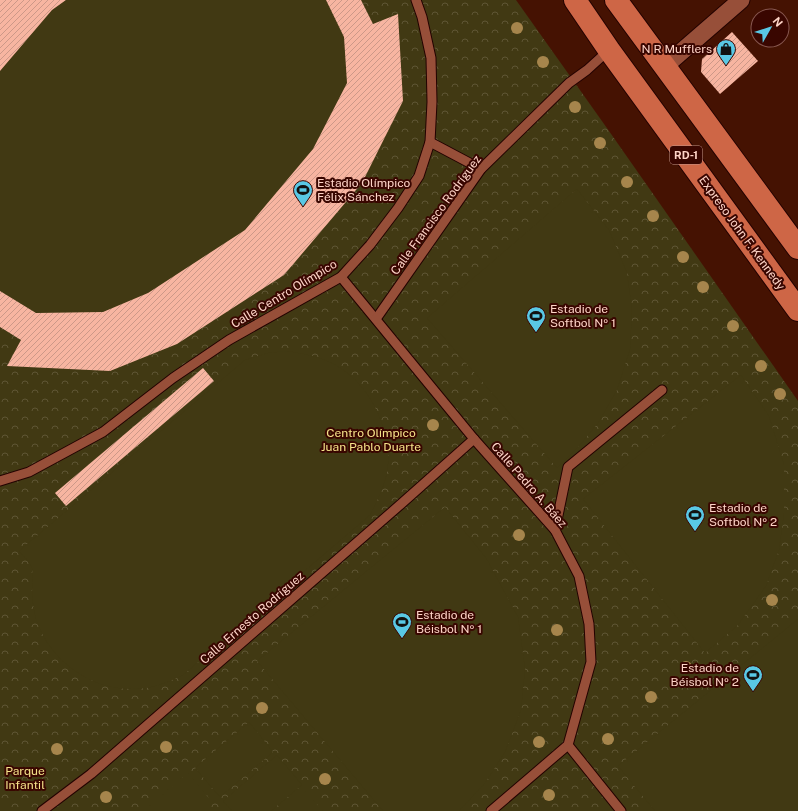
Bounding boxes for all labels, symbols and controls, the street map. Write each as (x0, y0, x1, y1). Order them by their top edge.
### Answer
north arrow (750, 8, 790, 48)
text: N (770, 15, 785, 29)
shop icon: N R Mufflers (715, 38, 737, 66)
place label: N R Mufflers (641, 42, 712, 56)
road number: RD-1 (670, 146, 702, 164)
street label: Calle Francisco Rodríguez (388, 152, 484, 277)
street label: Expreso John F. Kennedy (696, 173, 788, 293)
place label: Estadio Olímpico Félix Sánchez (317, 176, 411, 204)
sports icon: Estadio Olímpico Félix Sánchez (292, 179, 314, 207)
street label: Calle Centro Olímpico (229, 257, 340, 331)
place label: Estadio de Softbol Nº 1 (550, 302, 616, 330)
sports icon: Estadio de Softbol Nº 1 (525, 305, 547, 333)
park label: Centro Olímpico Juan Pablo Duarte (321, 426, 421, 454)
street label: Calle Pedro A. Báez (488, 440, 570, 531)
place label: Estadio de Softbol Nº 2 (709, 501, 777, 529)
sports icon: Estadio de Softbol Nº 2 (684, 504, 706, 532)
street label: Calle Ernesto Rodríguez (197, 569, 307, 667)
place label: Estadio de Béisbol Nº 1 (416, 608, 482, 636)
sports icon: Estadio de Béisbol Nº 1 (391, 611, 413, 639)
place label: Estadio de Béisbol Nº 2 (671, 661, 739, 689)
sports icon: Estadio de Béisbol Nº 2 (742, 664, 764, 692)
park label: Parque Infantil (5, 764, 45, 792)

